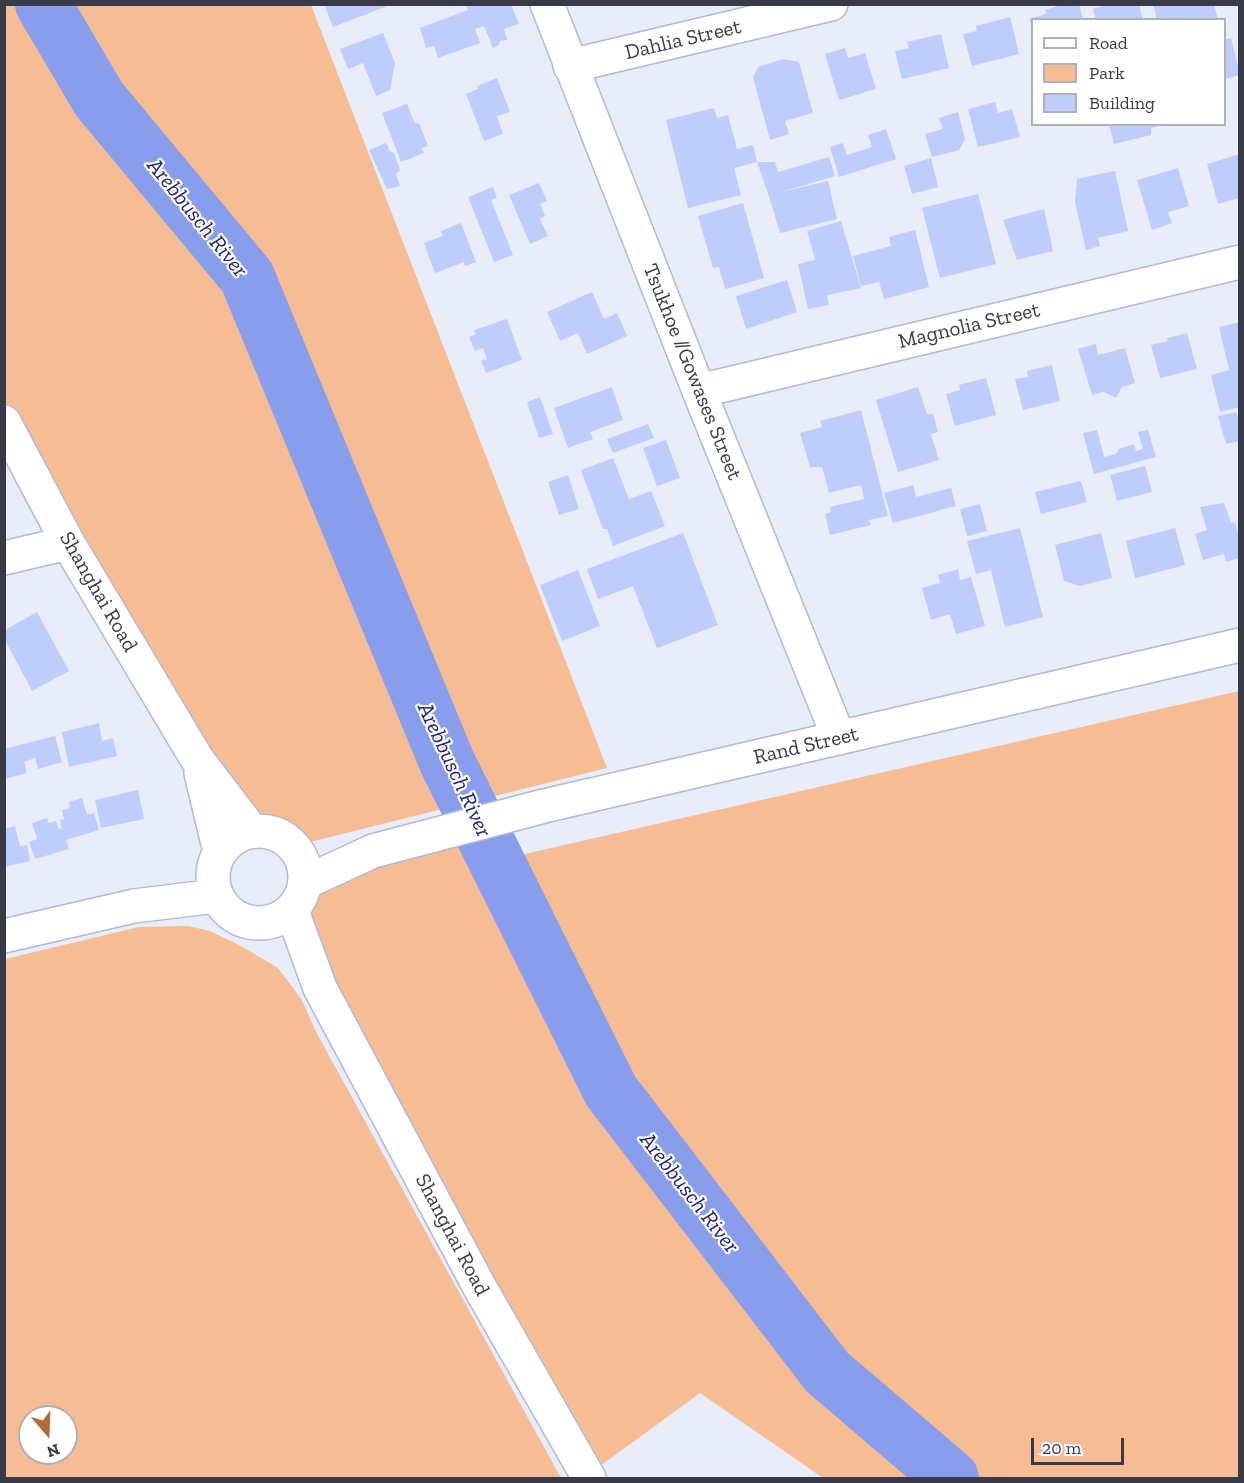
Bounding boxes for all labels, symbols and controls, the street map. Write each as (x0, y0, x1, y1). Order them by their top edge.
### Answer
street label: Dahlia Street (623, 14, 743, 66)
legend (1031, 18, 1226, 126)
text: Road (1089, 32, 1128, 54)
text: Park (1089, 62, 1125, 84)
text: Building (1089, 92, 1155, 114)
water label: Arebbusch River (141, 153, 253, 283)
street label: Tsukhoe //Gowases Street (637, 260, 747, 484)
street label: Magnolia Street (896, 297, 1042, 355)
street label: Shanghai Road (54, 528, 142, 656)
water label: Arebbusch River (411, 699, 497, 841)
street label: Rand Street (751, 722, 861, 770)
water label: Arebbusch River (634, 1128, 744, 1258)
street label: Shanghai Road (409, 1170, 495, 1300)
north arrow (18, 1405, 78, 1465)
scale bar (1034, 1426, 1127, 1464)
text: 20 m (1042, 1437, 1081, 1459)
text: N (45, 1440, 62, 1462)

